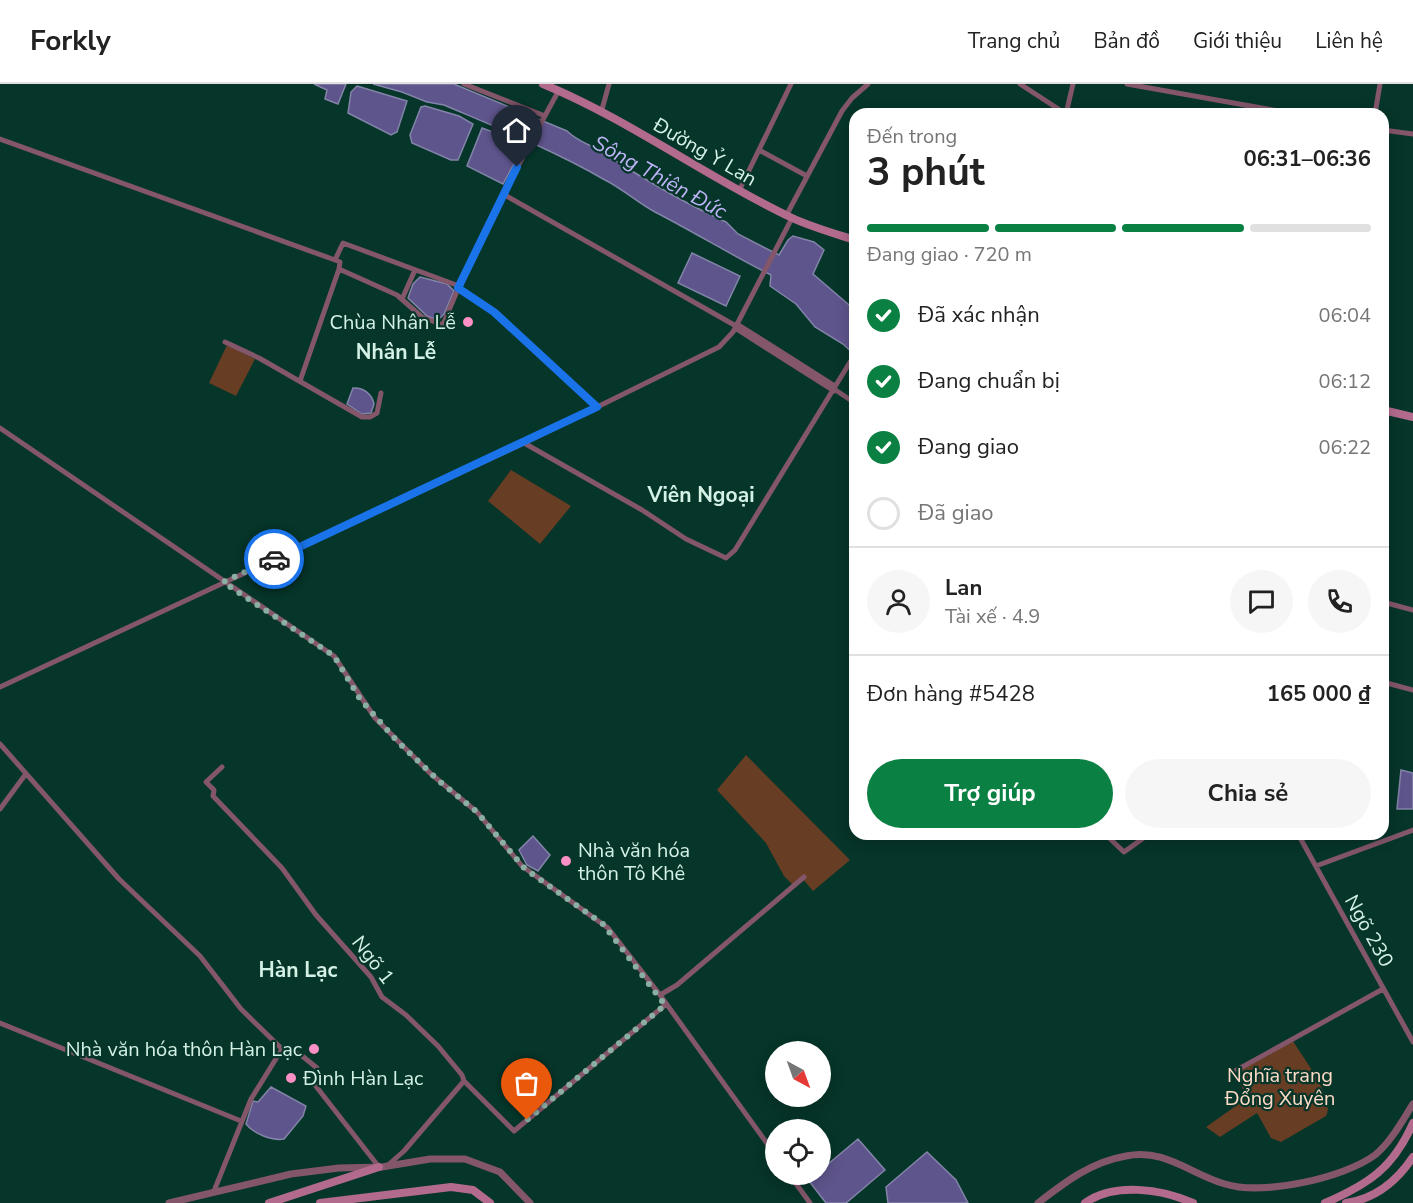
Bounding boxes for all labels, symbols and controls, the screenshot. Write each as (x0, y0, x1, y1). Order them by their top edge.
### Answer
text: Forkly (30, 22, 111, 60)
text: Trang chủ (968, 27, 1060, 55)
text: Bản đồ (1093, 27, 1160, 55)
text: Giới thiệu (1193, 27, 1282, 55)
text: Liên hệ (1315, 27, 1383, 55)
pin (491, 105, 542, 167)
street label: Đường Ỷ Lan (647, 111, 762, 193)
icon: home (500, 114, 533, 147)
text: Đến trong (867, 123, 957, 150)
water label: Sông Thiên Đức (588, 129, 732, 226)
text: 06:31–06:36 (1243, 144, 1371, 174)
text: 3 phút (867, 146, 985, 199)
text: Đang giao · 720 m (867, 241, 1032, 268)
icon: check (867, 299, 900, 332)
text: Đã xác nhận (918, 300, 1040, 330)
text: 06:04 (1318, 302, 1371, 329)
place label: Chùa Nhân Lễ (330, 309, 456, 336)
marker: Chùa Nhân Lễ (461, 315, 475, 329)
district label: Nhân Lễ (356, 338, 436, 366)
icon: check (867, 365, 900, 398)
text: Đang chuẩn bị (918, 366, 1060, 396)
text: 06:12 (1318, 368, 1371, 395)
icon: check (867, 431, 900, 464)
text: Đang giao (918, 432, 1019, 462)
text: 06:22 (1318, 434, 1371, 461)
district label: Viên Ngoại (647, 481, 755, 509)
text: Đã giao (918, 498, 994, 528)
courier (244, 529, 304, 589)
icon: car (258, 543, 291, 576)
button: person (867, 570, 930, 633)
button: chat (1230, 570, 1293, 633)
button: phone (1308, 570, 1371, 633)
text: Lan (945, 573, 982, 603)
text: Tài xế · 4.9 (945, 603, 1040, 630)
text: Đơn hàng #5428 (867, 679, 1035, 709)
text: 165 000 ₫ (1267, 679, 1371, 709)
button: Trợ giúp (867, 759, 1113, 828)
button: Chia sẻ (1125, 759, 1371, 828)
place label: Nhà văn hóa thôn Tô Khê (578, 837, 690, 887)
marker: Nhà văn hóa thôn Tô Khê (559, 854, 573, 868)
street label: Ngõ 230 (1338, 890, 1400, 972)
street label: Ngõ 1 (345, 930, 401, 990)
district label: Hàn Lạc (259, 956, 338, 984)
place label: Nhà văn hóa thôn Hàn Lạc (66, 1036, 302, 1063)
north arrow (765, 1041, 831, 1107)
map controls (765, 1041, 831, 1185)
marker: Nhà văn hóa thôn Hàn Lạc (307, 1042, 321, 1056)
pin (501, 1058, 552, 1120)
park label: Nghĩa trang Đổng Xuyên (1224, 1062, 1335, 1112)
place label: Đình Hàn Lạc (302, 1065, 423, 1092)
icon: bag (510, 1067, 543, 1100)
marker: Đình Hàn Lạc (284, 1071, 298, 1085)
button: locate (765, 1119, 831, 1185)

